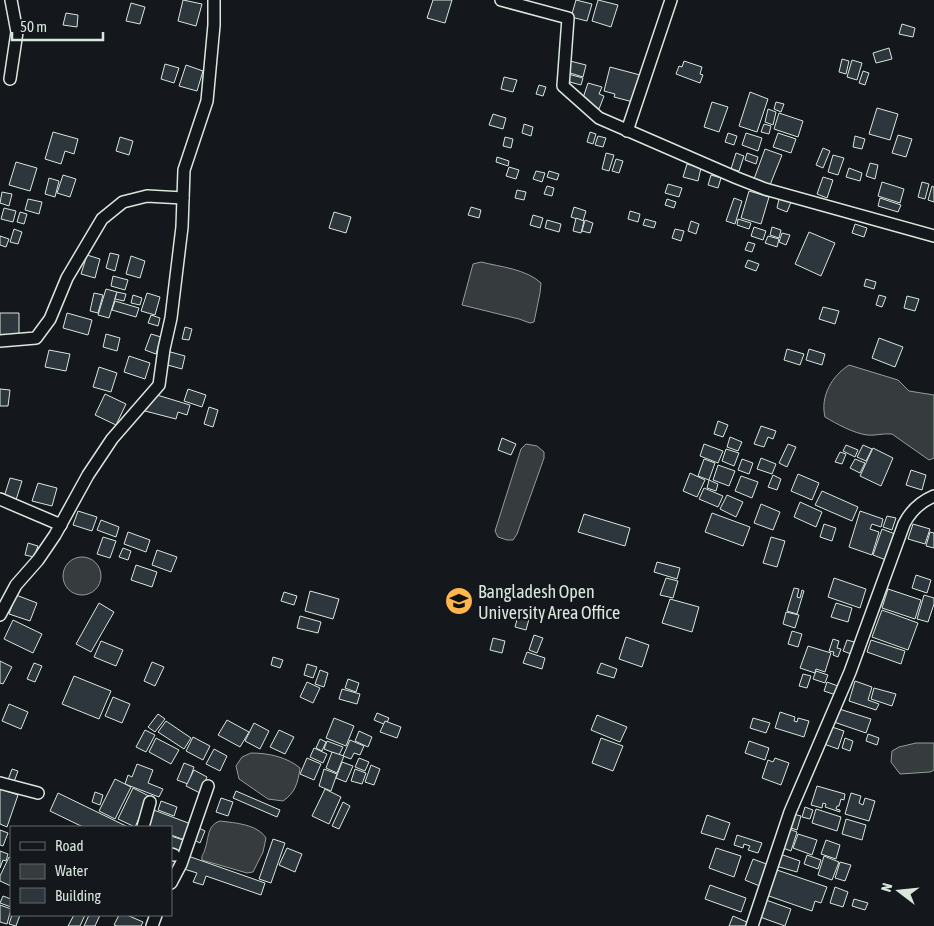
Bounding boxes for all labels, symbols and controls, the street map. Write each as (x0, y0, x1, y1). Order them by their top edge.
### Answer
scale bar (12, 10, 104, 42)
text: 50 m (20, 18, 47, 35)
place label: Bangladesh Open University Area Office (478, 581, 620, 623)
school or university icon: Bangladesh Open University Area Office (444, 586, 474, 616)
legend (10, 826, 172, 916)
text: Road (55, 837, 84, 854)
text: Water (55, 862, 88, 879)
north arrow (874, 866, 924, 916)
text: N (878, 881, 895, 894)
text: Building (55, 887, 101, 904)

